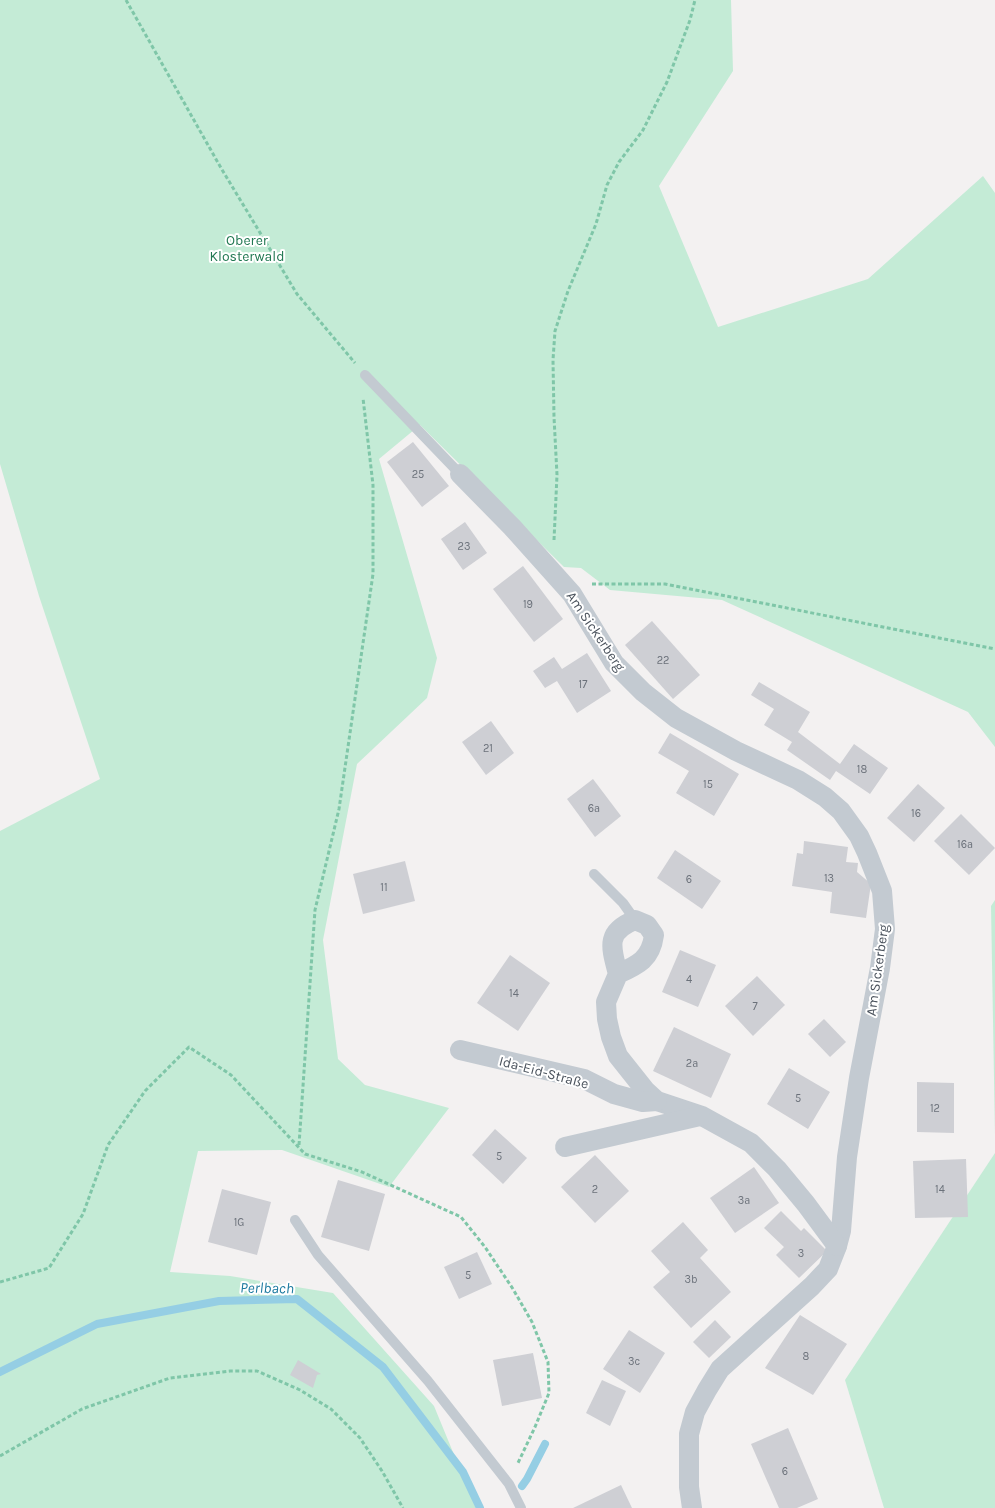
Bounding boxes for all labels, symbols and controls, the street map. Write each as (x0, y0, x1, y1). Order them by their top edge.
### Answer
park label: Oberer Klosterwald (209, 232, 285, 265)
house number: 25 (412, 468, 424, 481)
house number: 23 (458, 540, 470, 553)
street label: Am Sickerberg (563, 588, 629, 675)
house number: 19 (523, 598, 533, 611)
house number: 22 (657, 654, 669, 667)
house number: 17 (579, 678, 587, 691)
house number: 21 (483, 742, 493, 755)
house number: 18 (857, 763, 867, 776)
house number: 15 (703, 778, 713, 791)
house number: 6a (588, 802, 600, 815)
house number: 16 (911, 807, 921, 820)
house number: 16a (957, 838, 973, 851)
house number: 13 (824, 872, 834, 885)
house number: 6 (686, 873, 692, 886)
house number: 11 (380, 881, 388, 894)
street label: Am Sickerberg (863, 923, 892, 1017)
house number: 4 (686, 973, 692, 986)
house number: 14 (509, 987, 519, 1000)
house number: 7 (752, 1000, 758, 1013)
street label: Ida-Eid-Straße (497, 1052, 591, 1093)
house number: 2a (686, 1057, 698, 1070)
house number: 5 (795, 1092, 801, 1105)
house number: 12 (930, 1102, 940, 1115)
house number: 5 (496, 1150, 502, 1163)
house number: 2 (592, 1183, 598, 1196)
house number: 14 (935, 1183, 945, 1196)
house number: 3a (738, 1194, 750, 1207)
house number: 1G (234, 1216, 244, 1229)
house number: 3 (798, 1247, 804, 1260)
house number: 5 (465, 1269, 471, 1282)
house number: 3b (684, 1273, 698, 1286)
water label: Perlbach (240, 1279, 294, 1297)
house number: 8 (803, 1350, 810, 1363)
house number: 3c (628, 1355, 640, 1368)
house number: 6 (782, 1465, 788, 1478)

